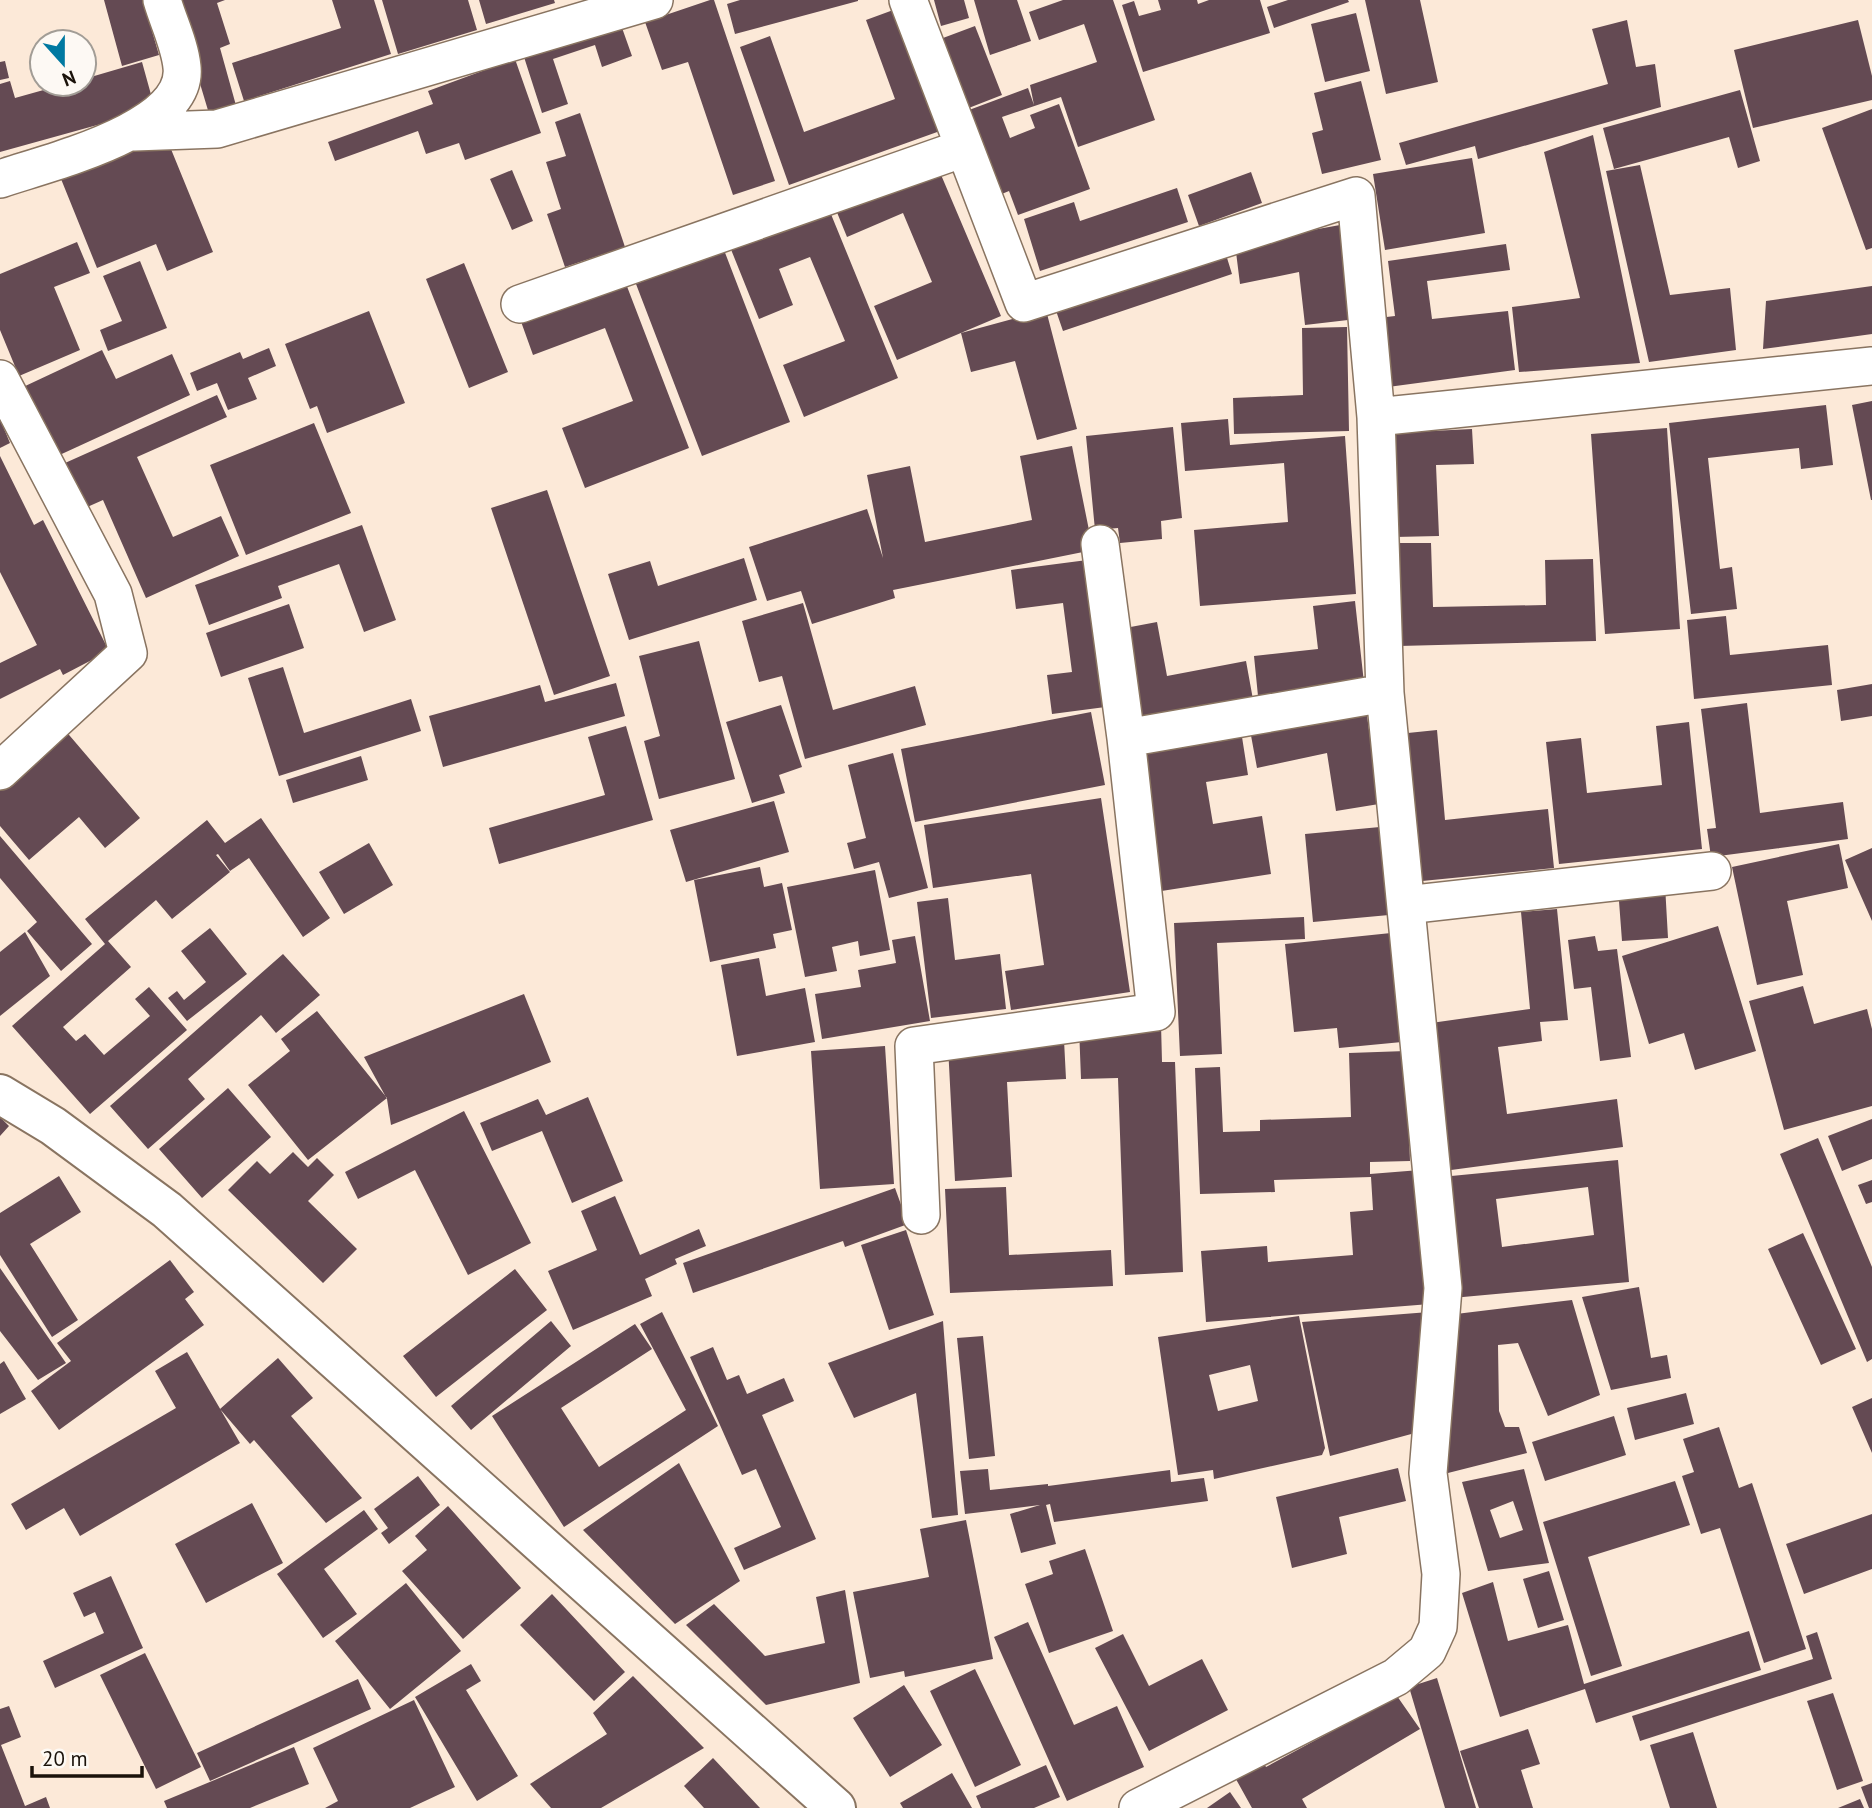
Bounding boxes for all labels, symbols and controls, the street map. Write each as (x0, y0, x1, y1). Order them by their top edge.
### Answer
north arrow (28, 28, 98, 98)
text: N (59, 65, 79, 92)
scale bar (32, 1734, 142, 1778)
text: 20 m (42, 1745, 88, 1772)

